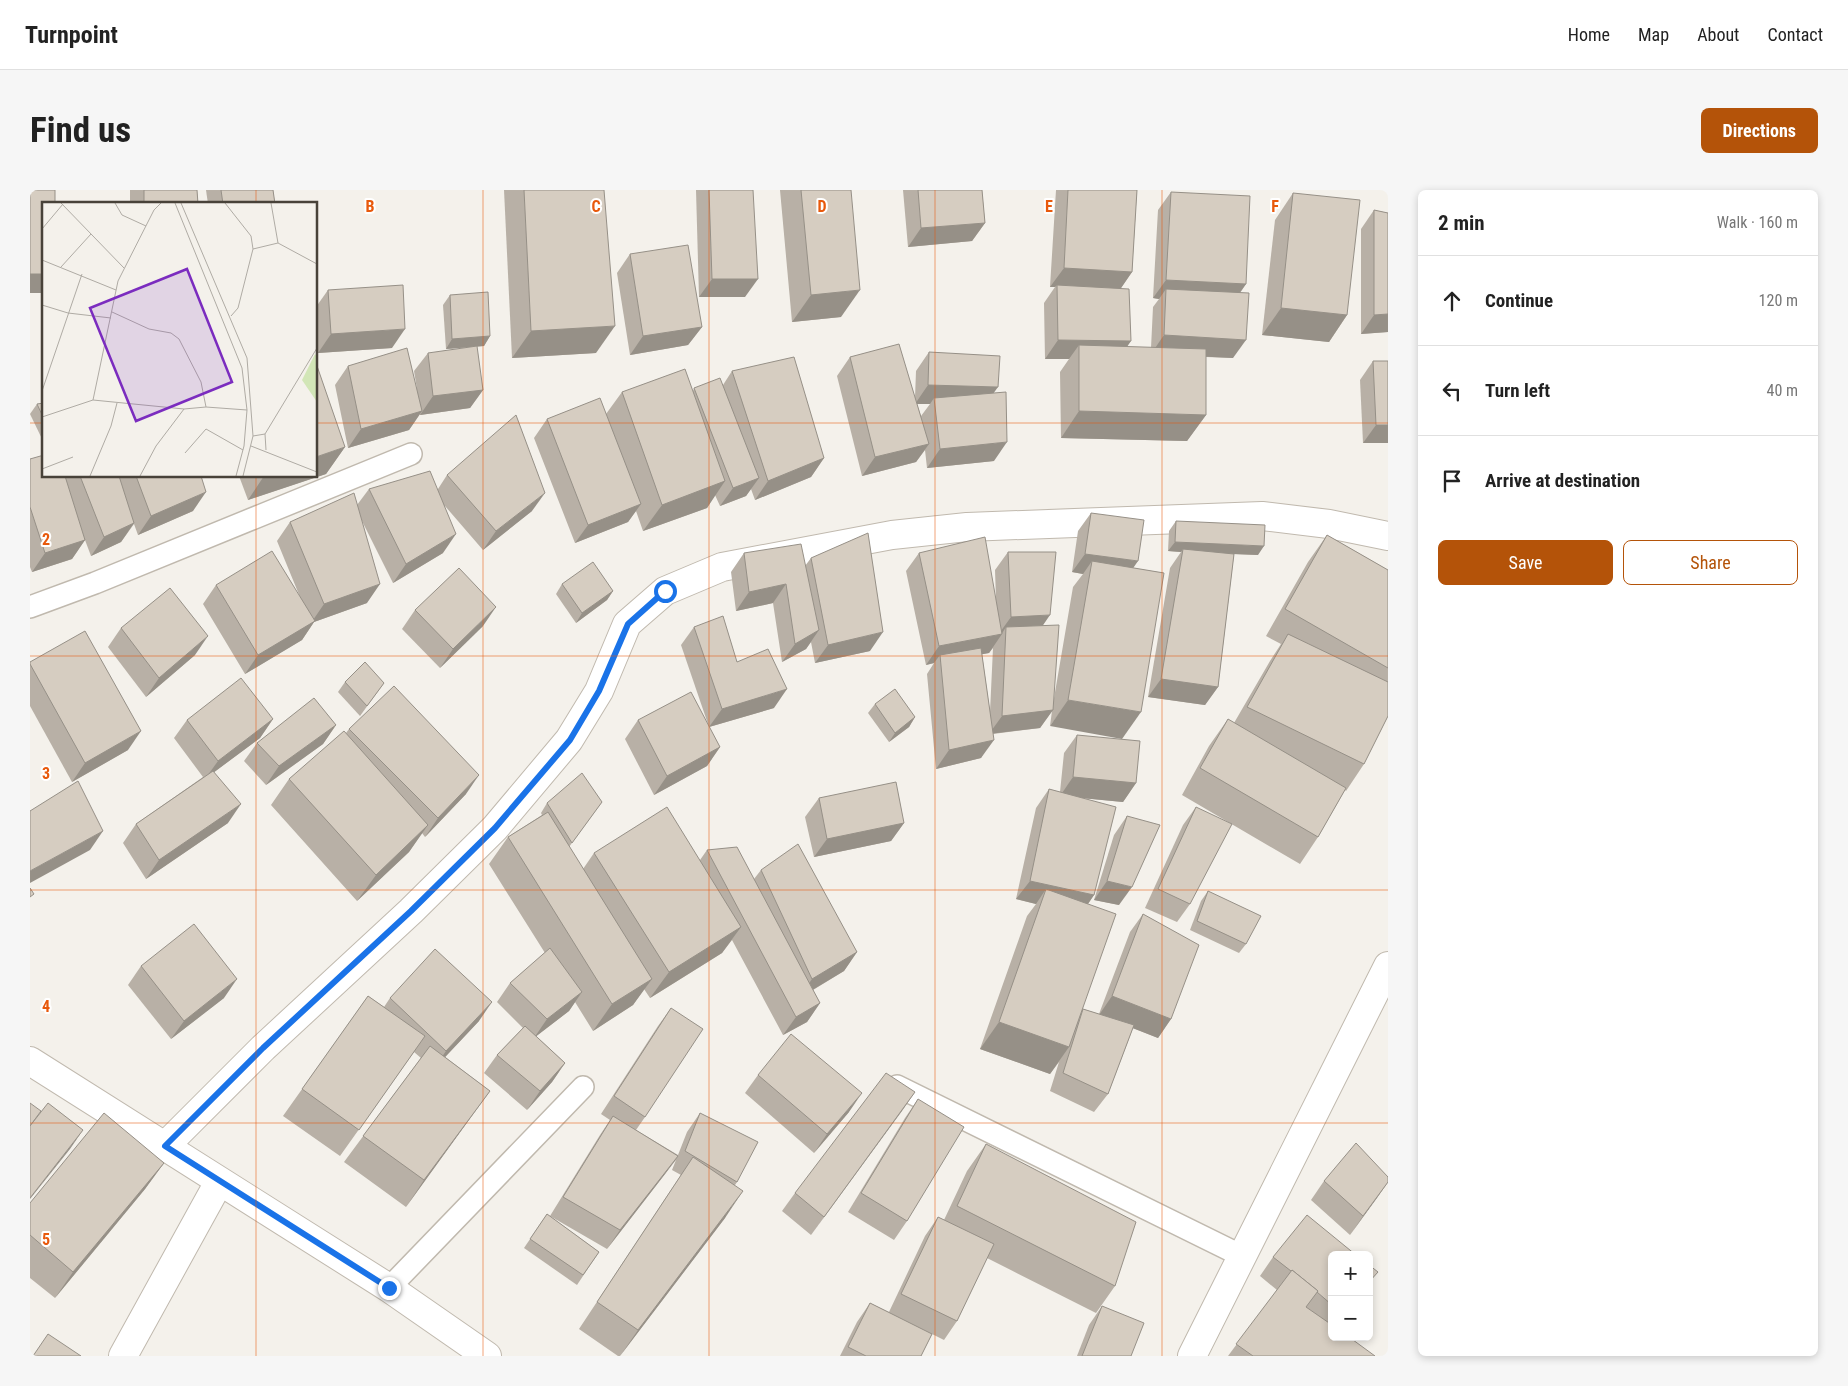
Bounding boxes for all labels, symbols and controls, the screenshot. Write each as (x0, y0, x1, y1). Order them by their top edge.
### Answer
text: Turnpoint (25, 21, 118, 49)
text: Home (1568, 24, 1610, 45)
text: Map (1638, 24, 1669, 45)
text: About (1697, 24, 1739, 45)
text: Contact (1767, 24, 1823, 45)
button: Directions (1701, 108, 1818, 153)
text: Find us (30, 110, 131, 151)
text: B (366, 197, 375, 216)
text: C (591, 197, 601, 216)
text: D (817, 197, 827, 216)
text: E (1045, 197, 1053, 216)
text: F (1271, 197, 1279, 216)
inset map (42, 202, 318, 478)
text: 2 min (1438, 211, 1485, 235)
text: Walk · 160 m (1717, 213, 1798, 232)
icon: ahead (1438, 287, 1466, 315)
text: Continue (1485, 289, 1553, 312)
text: 120 m (1759, 291, 1798, 310)
icon: left (1438, 377, 1466, 405)
text: Turn left (1485, 379, 1550, 402)
text: 40 m (1766, 381, 1798, 400)
icon: arrive (1438, 467, 1466, 495)
text: Arrive at destination (1485, 469, 1640, 492)
text: 2 (42, 530, 50, 549)
button: Save (1438, 540, 1613, 585)
button: Share (1623, 540, 1798, 585)
route start (654, 580, 677, 603)
text: 3 (42, 764, 50, 783)
text: 4 (42, 997, 50, 1016)
text: 5 (42, 1230, 50, 1249)
map controls (1328, 1251, 1373, 1341)
button: + (1328, 1251, 1373, 1296)
route end (378, 1277, 401, 1300)
button: − (1328, 1296, 1373, 1341)

